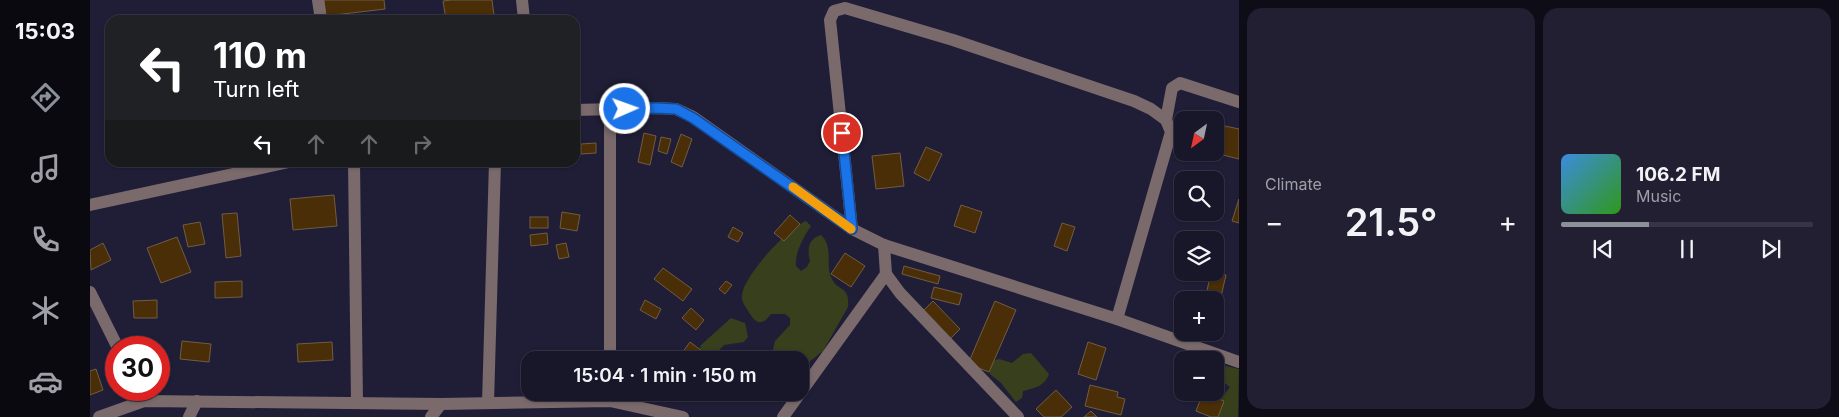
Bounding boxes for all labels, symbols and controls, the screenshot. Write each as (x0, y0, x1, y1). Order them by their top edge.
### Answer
text: 15:03 (15, 18, 75, 44)
text: 110 m (213, 34, 307, 76)
icon: left (130, 35, 195, 100)
text: Turn left (213, 76, 299, 102)
icon: directions (28, 80, 63, 115)
position arrow (598, 82, 650, 134)
north arrow (1174, 111, 1224, 161)
map controls (1174, 111, 1224, 401)
pin (821, 112, 863, 154)
icon: arrive (828, 119, 856, 147)
icon: left (249, 130, 277, 158)
icon: ahead (302, 130, 330, 158)
icon: ahead (355, 130, 383, 158)
icon: right (408, 130, 436, 158)
icon: music (28, 151, 63, 186)
text: 106.2 FM (1636, 163, 1720, 186)
button: search (1174, 171, 1224, 221)
text: Climate (1265, 174, 1322, 194)
text: Music (1636, 186, 1681, 206)
text: 21.5° (1345, 199, 1437, 245)
text: − (1265, 205, 1284, 239)
text: + (1498, 205, 1517, 239)
icon: phone (28, 222, 63, 257)
button: layers (1174, 231, 1224, 281)
icon: previous (1589, 235, 1617, 263)
icon: pause (1673, 235, 1701, 263)
icon: next (1757, 235, 1785, 263)
button: + (1174, 291, 1224, 341)
icon: climate (28, 293, 63, 328)
speed limit sign: 30 (105, 336, 170, 401)
button: − (1174, 351, 1224, 401)
icon: car (28, 364, 63, 399)
text: 15:04 · 1 min · 150 m (573, 364, 757, 387)

